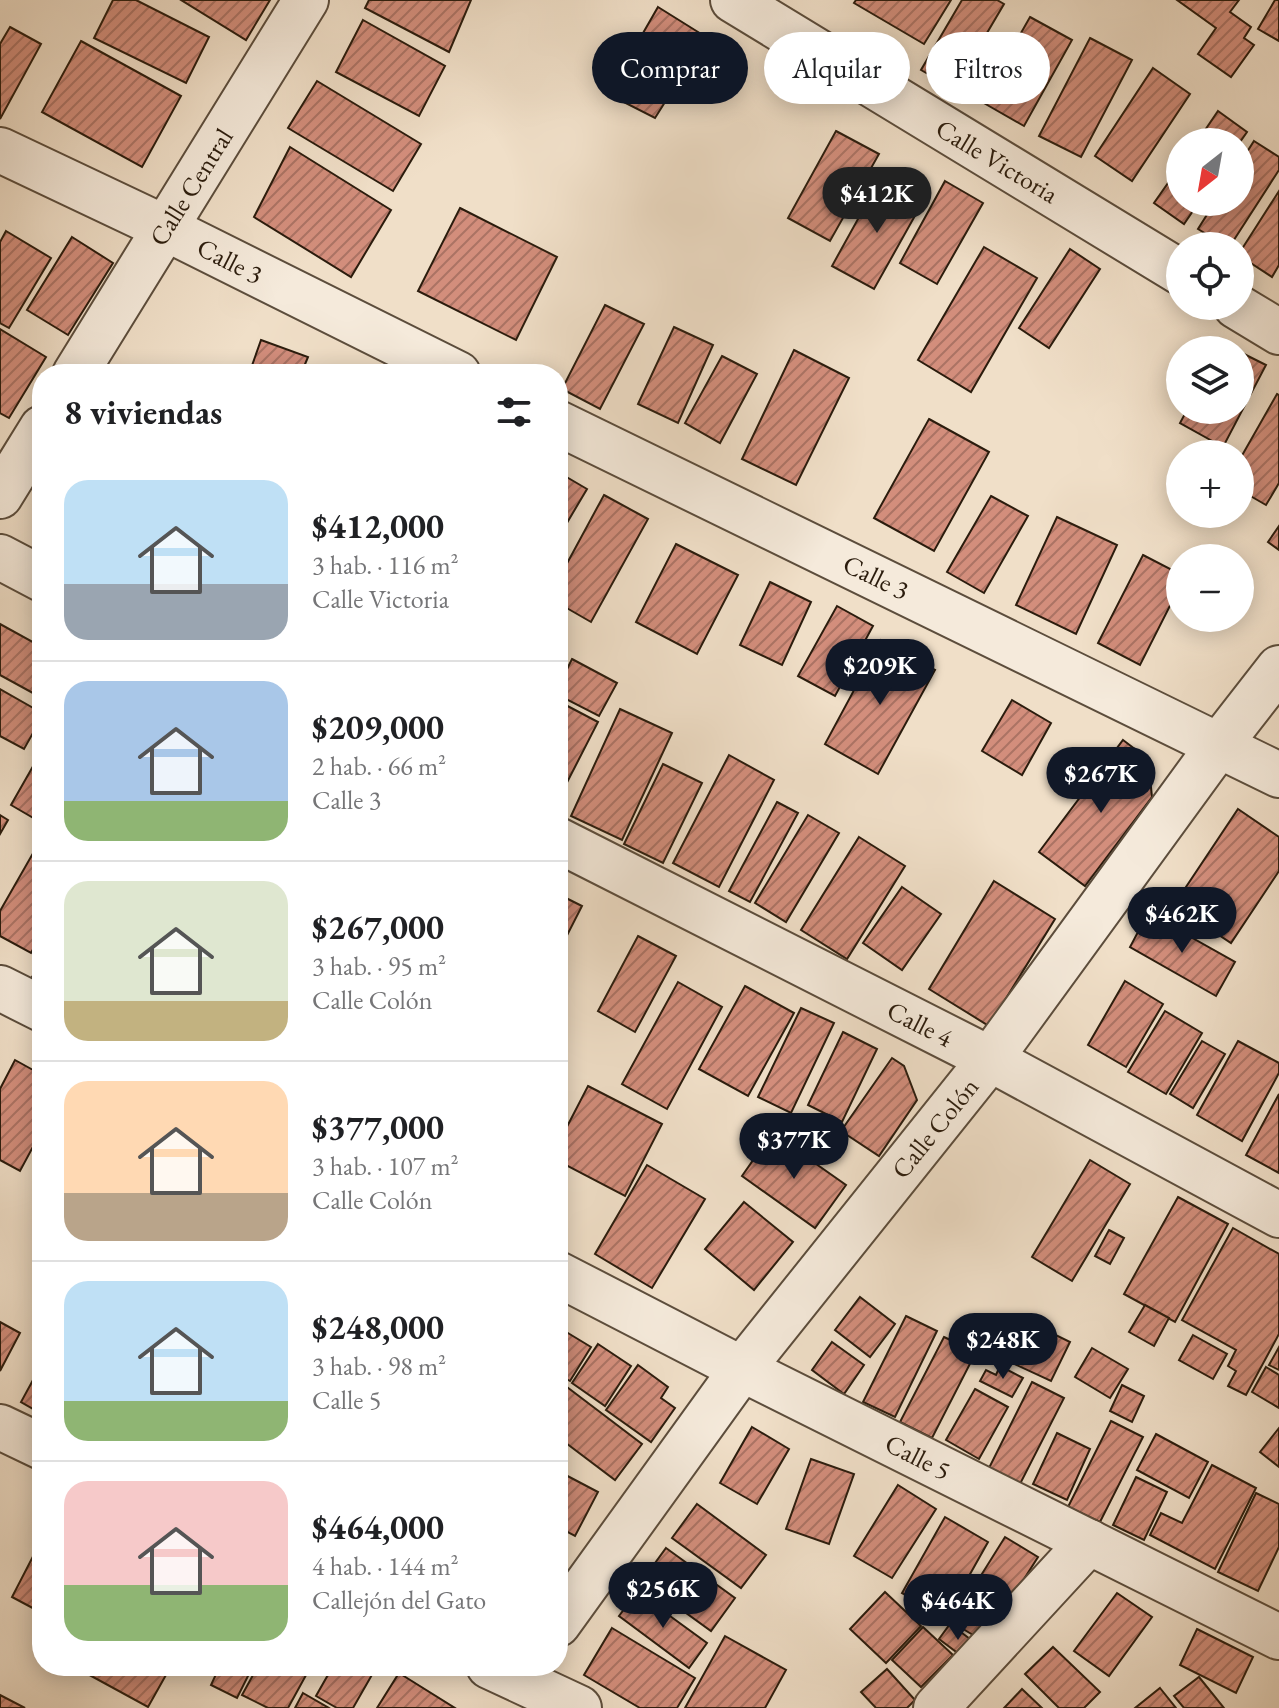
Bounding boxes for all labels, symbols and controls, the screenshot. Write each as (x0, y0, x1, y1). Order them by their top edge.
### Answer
chip: Comprar (592, 32, 748, 104)
chip: Alquilar (764, 32, 910, 104)
chip: Filtros (926, 32, 1050, 104)
street label: Calle Victoria (930, 111, 1065, 211)
street label: Calle Central (141, 122, 241, 252)
north arrow (1166, 128, 1254, 216)
map controls (1166, 128, 1254, 632)
pin: $412K (821, 167, 933, 235)
text: $412K (840, 176, 914, 210)
street label: Calle 3 (191, 230, 269, 292)
button: locate (1166, 232, 1254, 320)
button: layers (1166, 336, 1254, 424)
text: 8 viviendas (64, 390, 222, 434)
icon: filters (492, 390, 536, 434)
button: + (1166, 440, 1254, 528)
text: $412,000 (312, 504, 444, 548)
icon: home (128, 512, 224, 608)
button: − (1166, 544, 1254, 632)
street label: Calle 3 (837, 547, 915, 607)
text: 3 hab. · 116 m² (312, 548, 458, 582)
text: Calle Victoria (312, 582, 449, 616)
pin: $209K (824, 639, 936, 707)
text: $209K (843, 648, 917, 682)
text: $209,000 (312, 705, 444, 749)
icon: home (128, 713, 224, 809)
pin: $267K (1045, 747, 1157, 815)
text: 2 hab. · 66 m² (312, 749, 446, 783)
text: $267K (1064, 756, 1138, 790)
text: Calle 3 (312, 783, 381, 817)
pin: $462K (1126, 887, 1238, 955)
text: $462K (1145, 896, 1219, 930)
text: $267,000 (312, 905, 444, 949)
icon: home (128, 913, 224, 1009)
text: 3 hab. · 95 m² (312, 949, 446, 983)
text: Calle Colón (312, 983, 432, 1017)
street label: Calle 4 (881, 993, 959, 1055)
street label: Calle Colón (884, 1070, 986, 1185)
text: $377,000 (312, 1105, 444, 1149)
icon: home (128, 1113, 224, 1209)
pin: $377K (738, 1113, 850, 1181)
text: $377K (757, 1122, 831, 1156)
text: 3 hab. · 107 m² (312, 1149, 458, 1183)
text: Calle Colón (312, 1183, 432, 1217)
text: $248,000 (312, 1305, 444, 1349)
icon: home (128, 1313, 224, 1409)
pin: $248K (947, 1313, 1059, 1381)
text: $248K (966, 1322, 1040, 1356)
text: 3 hab. · 98 m² (312, 1349, 446, 1383)
text: Calle 5 (312, 1383, 381, 1417)
street label: Calle 5 (879, 1426, 957, 1488)
text: $464,000 (312, 1505, 444, 1549)
icon: home (128, 1513, 224, 1609)
text: 4 hab. · 144 m² (312, 1549, 458, 1583)
pin: $256K (607, 1562, 719, 1630)
text: $256K (626, 1571, 700, 1605)
pin: $464K (902, 1574, 1014, 1642)
text: Callejón del Gato (312, 1583, 486, 1617)
text: $464K (921, 1583, 995, 1617)

